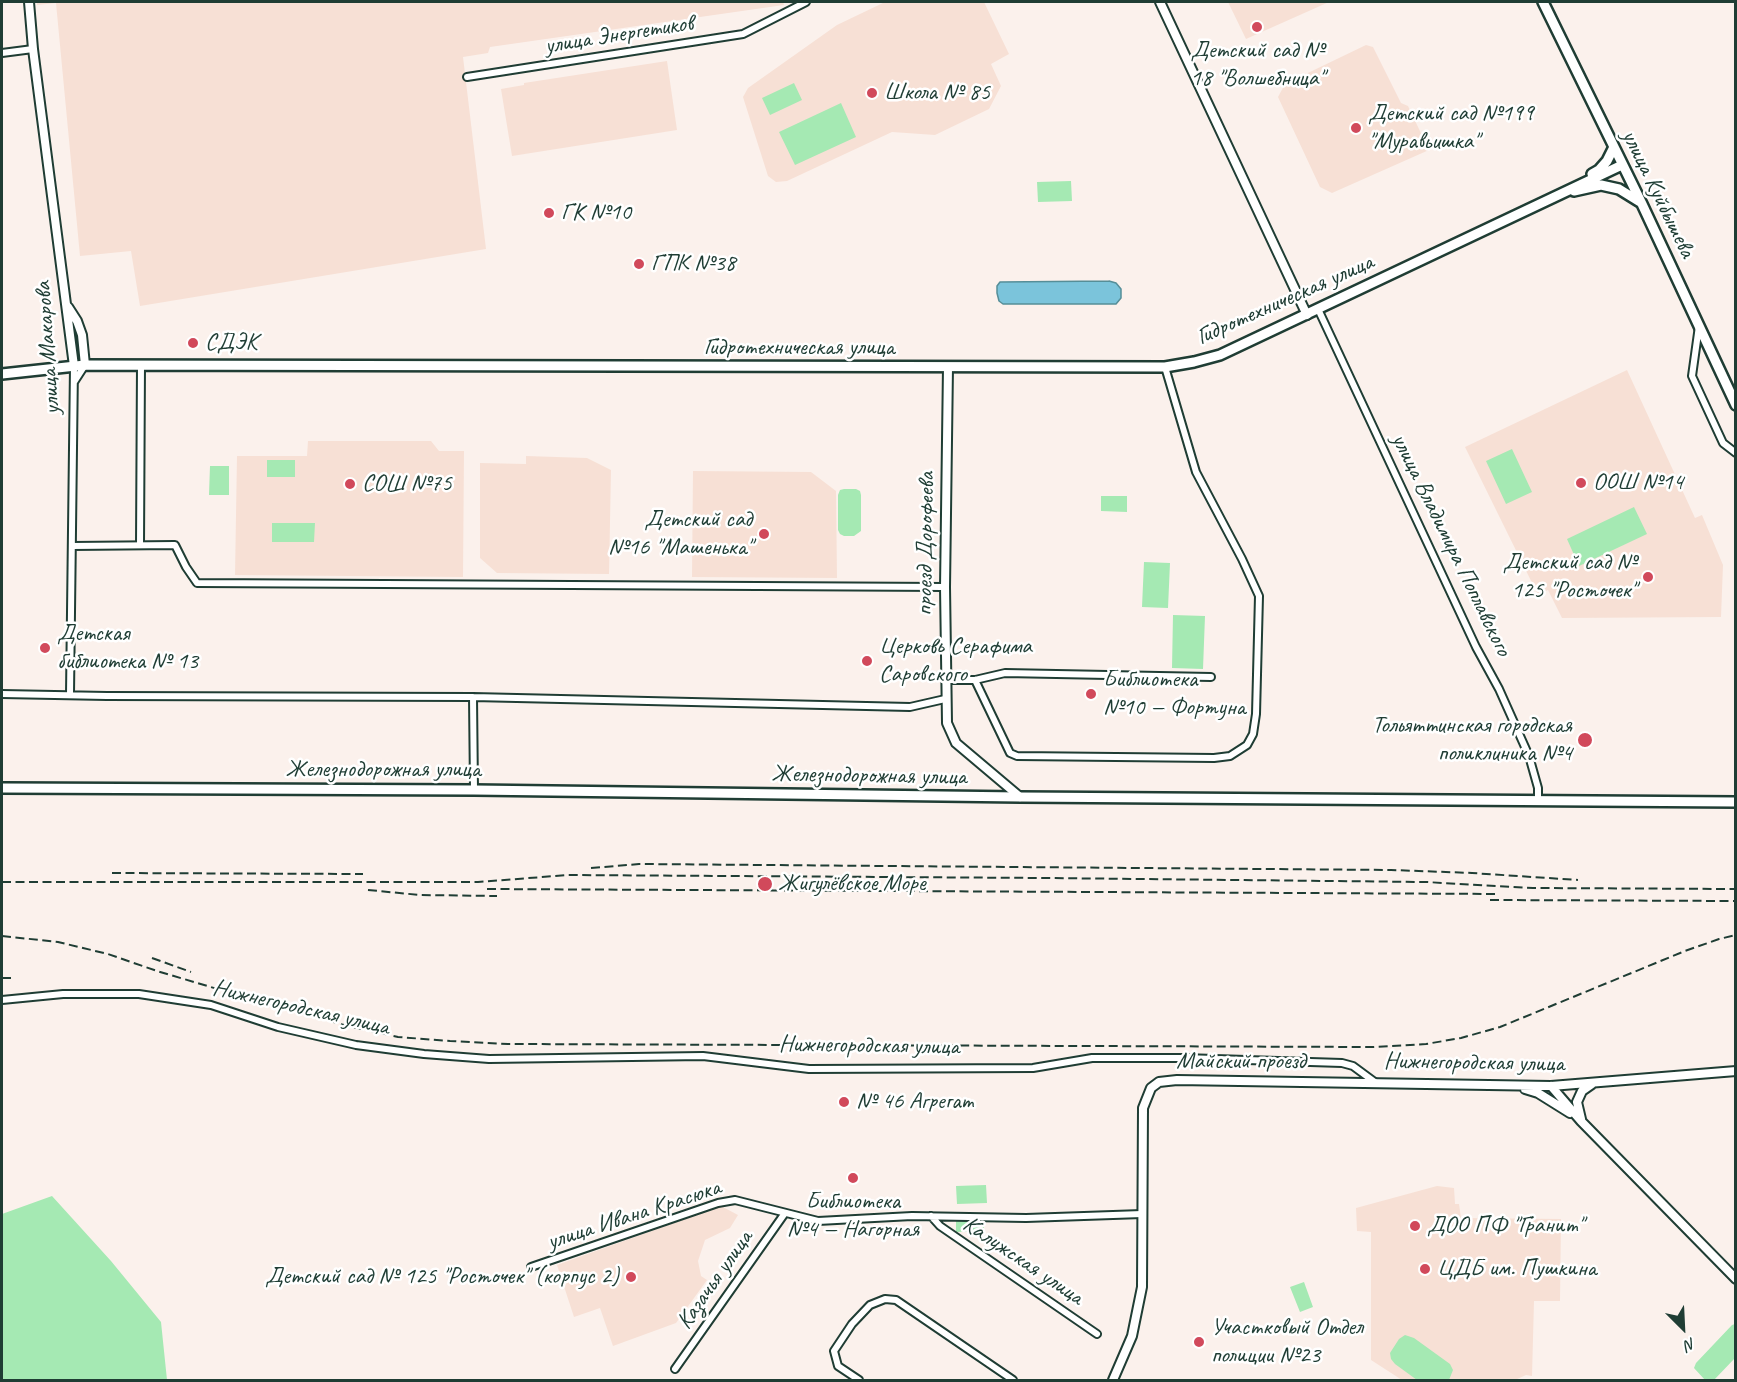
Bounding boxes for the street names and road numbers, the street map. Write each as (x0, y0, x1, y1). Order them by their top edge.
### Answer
street label: улица Энергетиков (543, 9, 695, 61)
street label: улица Куйбышева (1615, 125, 1701, 263)
street label: Гидротехническая улица (1192, 248, 1378, 352)
street label: улица Макарова (29, 280, 67, 416)
street label: Гидротехническая улица (704, 334, 894, 362)
street label: улица Владимира Поплавского (1385, 429, 1517, 661)
street label: проезд Дорофеева (910, 472, 942, 616)
street label: Железнодорожная улица (285, 756, 481, 784)
street label: Железнодорожная улица (771, 760, 967, 792)
street label: Нижнегородская улица (210, 974, 392, 1042)
street label: Нижнегородская улица (779, 1030, 959, 1062)
street label: Нижнегородская улица (1384, 1047, 1564, 1079)
street label: Майский проезд (1176, 1048, 1306, 1076)
street label: улица Ивана Красюка (544, 1173, 724, 1257)
street label: Калужская улица (957, 1210, 1089, 1312)
street label: Казачья улица (671, 1225, 759, 1335)

